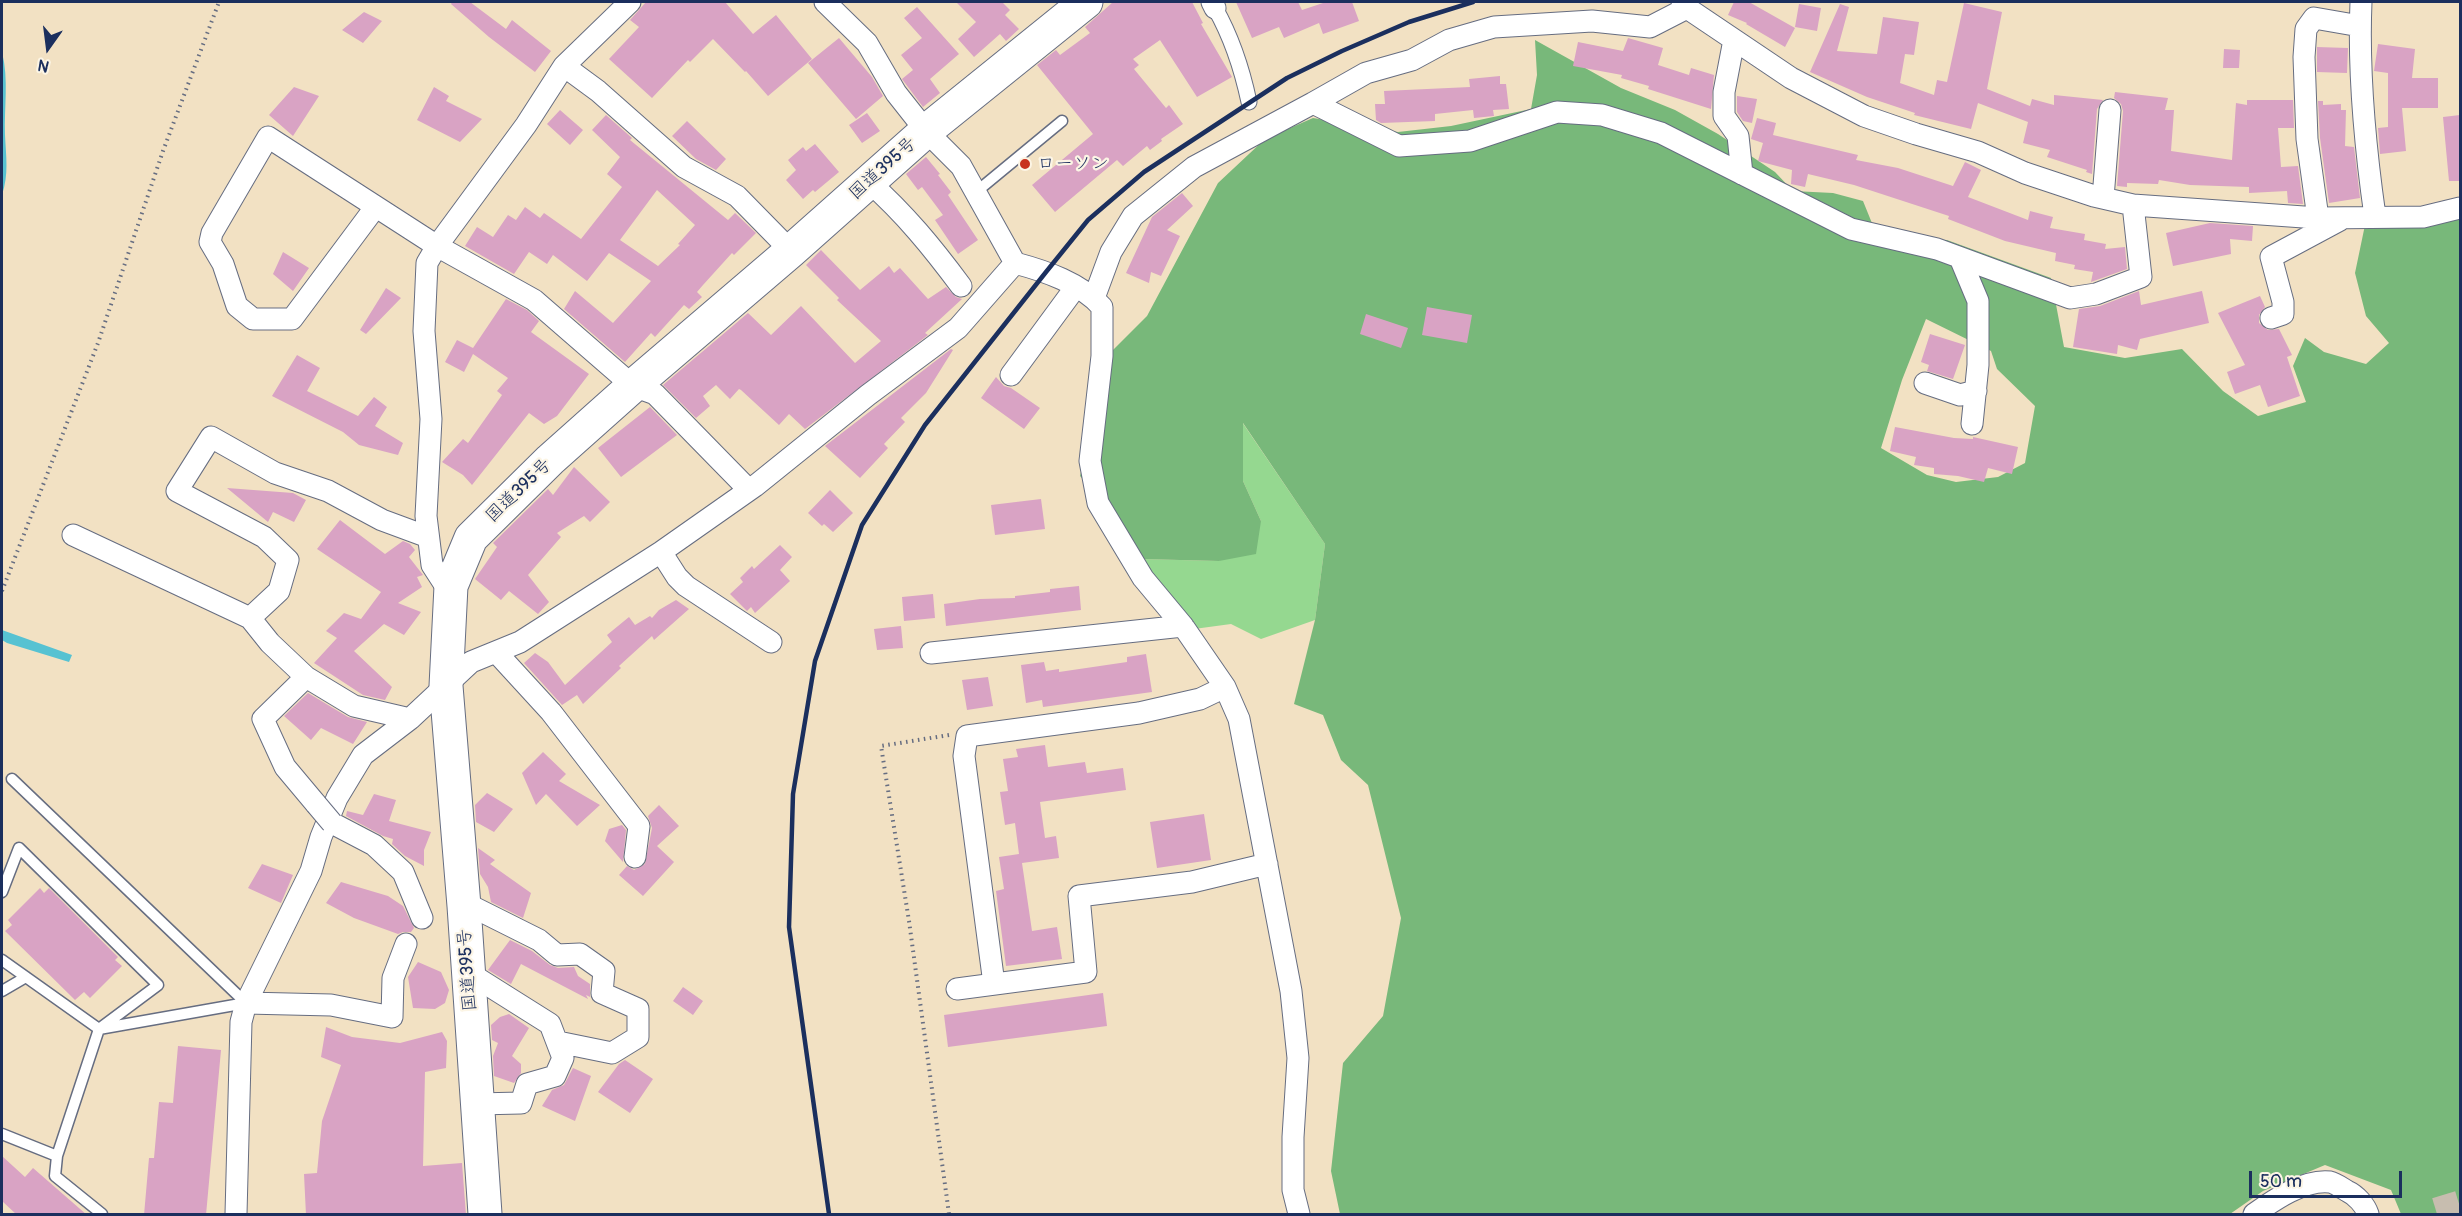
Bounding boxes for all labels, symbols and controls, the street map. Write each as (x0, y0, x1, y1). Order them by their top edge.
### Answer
north arrow (18, 18, 78, 78)
text: N (36, 54, 51, 76)
street label: 国道395号 (845, 133, 921, 205)
place label: ローソン (1037, 153, 1109, 175)
marker: ローソン (1018, 157, 1032, 171)
street label: 国道395号 (482, 454, 556, 528)
street label: 国道395号 (454, 928, 482, 1012)
scale bar (2252, 1159, 2405, 1197)
text: 50 m (2260, 1170, 2302, 1193)

